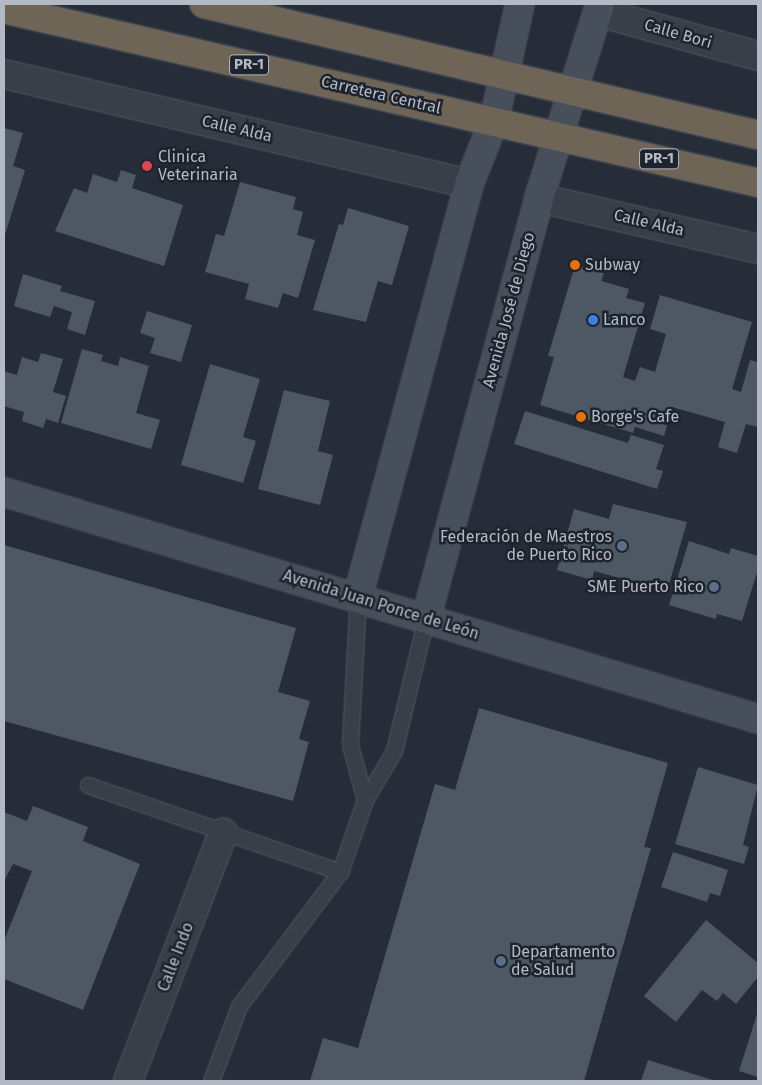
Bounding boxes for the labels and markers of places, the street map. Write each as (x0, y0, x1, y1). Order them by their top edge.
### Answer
place label: Clinica Veterinaria (158, 147, 238, 185)
marker: Clinica Veterinaria (140, 159, 154, 173)
place label: Subway (585, 255, 640, 275)
marker: Subway (569, 259, 581, 271)
place label: Lanco (603, 310, 646, 330)
marker: Lanco (587, 314, 599, 326)
place label: Borge's Cafe (591, 407, 679, 427)
marker: Borge's Cafe (575, 411, 587, 423)
place label: Federación de Maestros de Puerto Rico (440, 527, 612, 565)
marker: Federación de Maestros de Puerto Rico (616, 540, 628, 552)
place label: SME Puerto Rico (587, 577, 704, 597)
marker: SME Puerto Rico (708, 581, 720, 593)
place label: Departamento de Salud (511, 942, 615, 980)
marker: Departamento de Salud (495, 955, 507, 967)

